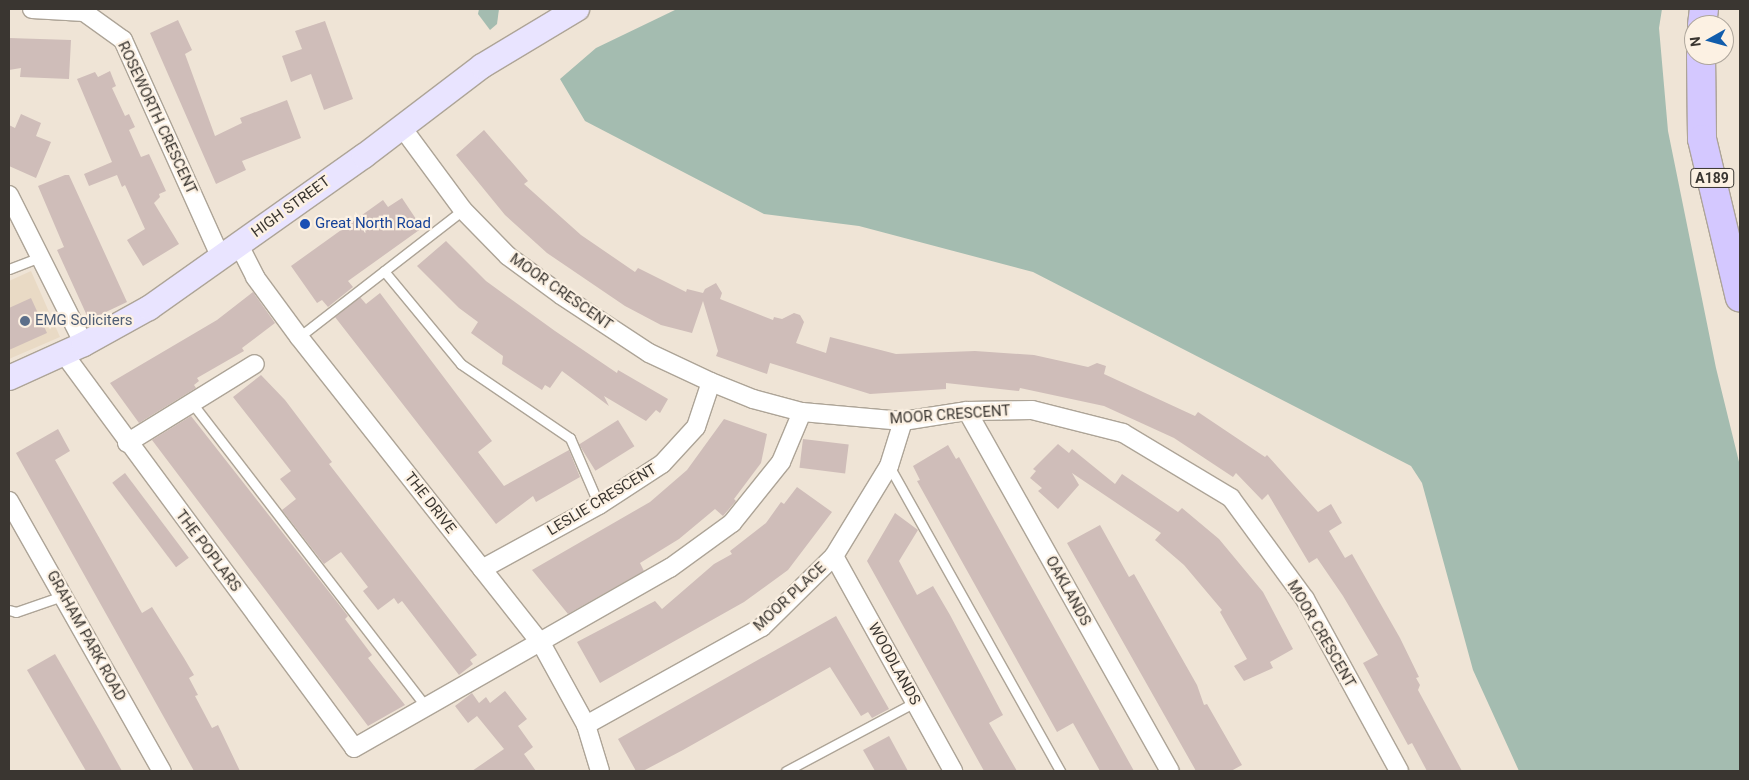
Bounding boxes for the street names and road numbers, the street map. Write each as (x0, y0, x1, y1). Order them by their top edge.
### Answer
street label: ROSEWORTH CRESCENT (114, 39, 200, 197)
road number: A189 (1690, 167, 1734, 190)
street label: HIGH STREET (248, 172, 334, 242)
street label: MOOR CRESCENT (506, 250, 616, 334)
street label: MOOR CRESCENT (889, 402, 1011, 428)
street label: LESLIE CRESCENT (544, 460, 660, 540)
street label: THE DRIVE (400, 469, 460, 537)
street label: THE POPLARS (172, 507, 244, 595)
street label: OAKLANDS (1042, 553, 1094, 629)
street label: MOOR PLACE (750, 559, 830, 635)
street label: GRAHAM PARK ROAD (43, 568, 129, 704)
street label: MOOR CRESCENT (1283, 577, 1359, 691)
street label: WOODLANDS (864, 620, 924, 708)

